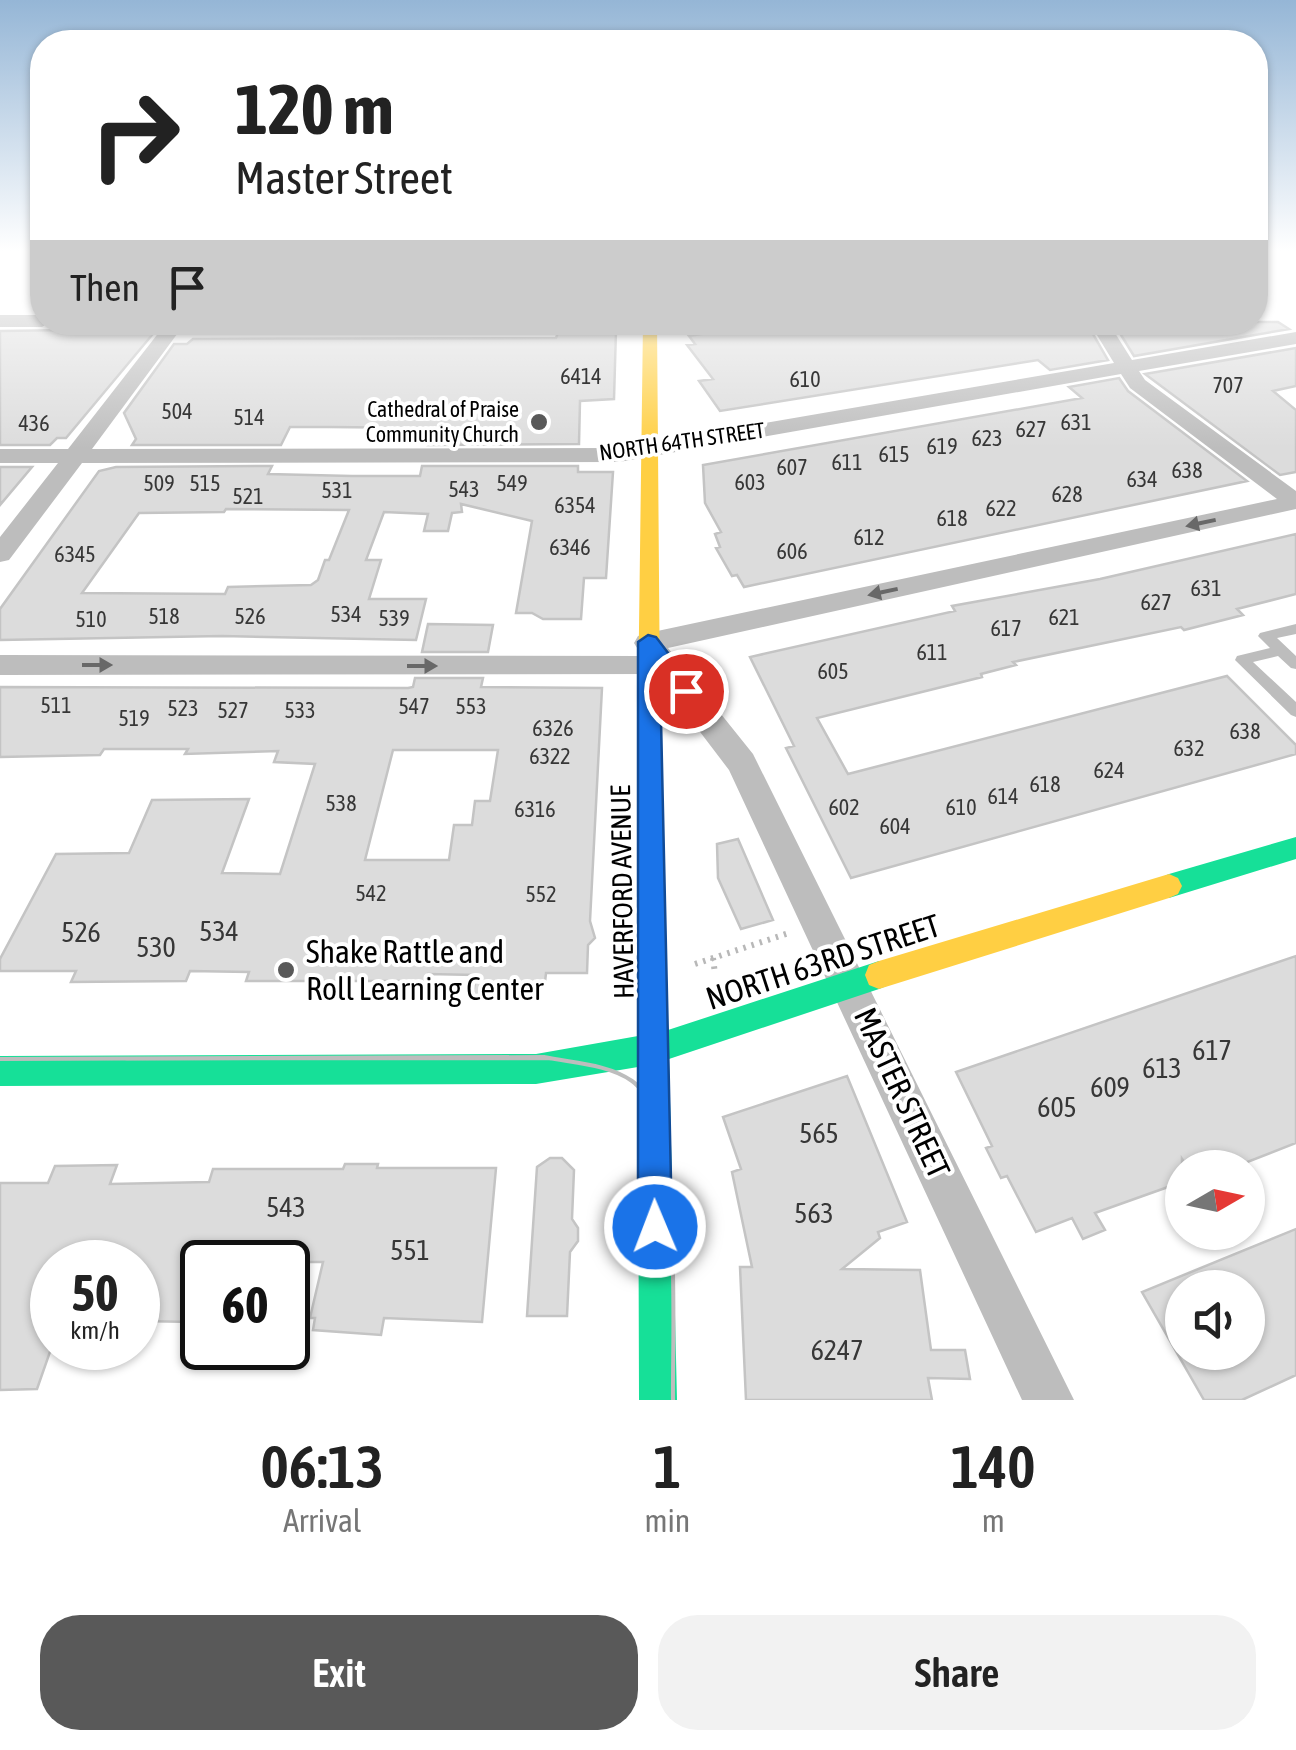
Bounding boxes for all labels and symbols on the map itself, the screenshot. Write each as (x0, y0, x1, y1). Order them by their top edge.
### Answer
house number: 6414 (560, 363, 602, 389)
house number: 610 (789, 366, 821, 392)
house number: 707 (1212, 372, 1244, 398)
place label: Cathedral of Praise Community Church (366, 396, 519, 447)
house number: 504 (161, 398, 193, 424)
house number: 514 (233, 404, 265, 430)
house number: 631 (1060, 409, 1092, 435)
house number: 436 (18, 410, 50, 436)
marker: Cathedral of Praise Community Church (528, 411, 550, 433)
street label: NORTH 64TH STREET (598, 416, 767, 465)
house number: 627 (1015, 416, 1047, 442)
house number: 623 (971, 425, 1003, 451)
house number: 619 (926, 433, 958, 459)
house number: 615 (878, 441, 910, 467)
house number: 611 (831, 449, 863, 475)
house number: 607 (776, 454, 808, 480)
house number: 638 (1171, 457, 1203, 483)
house number: 634 (1126, 466, 1158, 492)
house number: 603 (734, 469, 766, 495)
house number: 509 (143, 470, 175, 496)
house number: 515 (189, 470, 221, 496)
house number: 549 (496, 470, 528, 496)
house number: 543 (448, 476, 480, 502)
house number: 531 (321, 477, 353, 503)
house number: 628 (1051, 481, 1083, 507)
house number: 521 (232, 483, 264, 509)
house number: 6354 (554, 492, 596, 518)
house number: 622 (985, 495, 1017, 521)
house number: 618 (936, 505, 968, 531)
one-way arrow (1185, 516, 1216, 531)
house number: 612 (853, 524, 885, 550)
house number: 6346 (549, 534, 591, 560)
house number: 606 (776, 538, 808, 564)
house number: 6345 (54, 541, 96, 567)
house number: 631 (1190, 575, 1222, 601)
one-way arrow (867, 584, 898, 600)
house number: 627 (1140, 589, 1172, 615)
house number: 534 (330, 601, 362, 627)
house number: 518 (148, 603, 180, 629)
house number: 526 (234, 603, 266, 629)
house number: 621 (1048, 604, 1080, 630)
house number: 539 (378, 605, 410, 631)
house number: 510 (75, 606, 107, 632)
house number: 617 (990, 615, 1022, 641)
house number: 611 (916, 639, 948, 665)
pin (644, 649, 729, 734)
one-way arrow (82, 657, 114, 673)
one-way arrow (407, 658, 439, 674)
house number: 605 (817, 658, 849, 684)
house number: 511 (40, 692, 72, 718)
house number: 547 (398, 693, 430, 719)
house number: 553 (455, 693, 487, 719)
house number: 523 (167, 695, 199, 721)
house number: 527 (217, 697, 249, 723)
house number: 533 (284, 697, 316, 723)
house number: 519 (118, 705, 150, 731)
house number: 6326 (532, 715, 574, 741)
house number: 638 (1229, 718, 1261, 744)
house number: 632 (1173, 735, 1205, 761)
house number: 6322 (529, 743, 571, 769)
house number: 624 (1093, 757, 1125, 783)
house number: 618 (1029, 771, 1061, 797)
house number: 614 (987, 783, 1019, 809)
street label: HAVERFORD AVENUE (604, 785, 640, 999)
house number: 538 (325, 790, 357, 816)
house number: 602 (828, 794, 860, 820)
house number: 610 (945, 794, 977, 820)
house number: 6316 (514, 796, 556, 822)
house number: 604 (879, 813, 911, 839)
house number: 542 (355, 880, 387, 906)
house number: 552 (525, 881, 557, 907)
street label: NORTH 63RD STREET (701, 906, 944, 1017)
house number: 534 (199, 915, 239, 947)
house number: 526 (61, 916, 101, 948)
house number: 530 (136, 931, 176, 963)
place label: Shake Rattle and Roll Learning Center (306, 933, 544, 1007)
marker: Shake Rattle and Roll Learning Center (275, 959, 297, 981)
street label: MASTER STREET (847, 1002, 958, 1184)
house number: 617 (1192, 1034, 1232, 1066)
house number: 613 (1142, 1052, 1182, 1084)
house number: 609 (1090, 1071, 1130, 1103)
house number: 605 (1037, 1091, 1077, 1123)
house number: 565 (799, 1117, 839, 1149)
north arrow (1165, 1150, 1265, 1250)
position arrow (603, 1175, 707, 1279)
house number: 543 (266, 1191, 306, 1223)
house number: 563 (794, 1197, 834, 1229)
house number: 551 (390, 1234, 430, 1266)
speed limit sign: 60 (180, 1240, 310, 1370)
house number: 6247 (811, 1334, 863, 1366)

